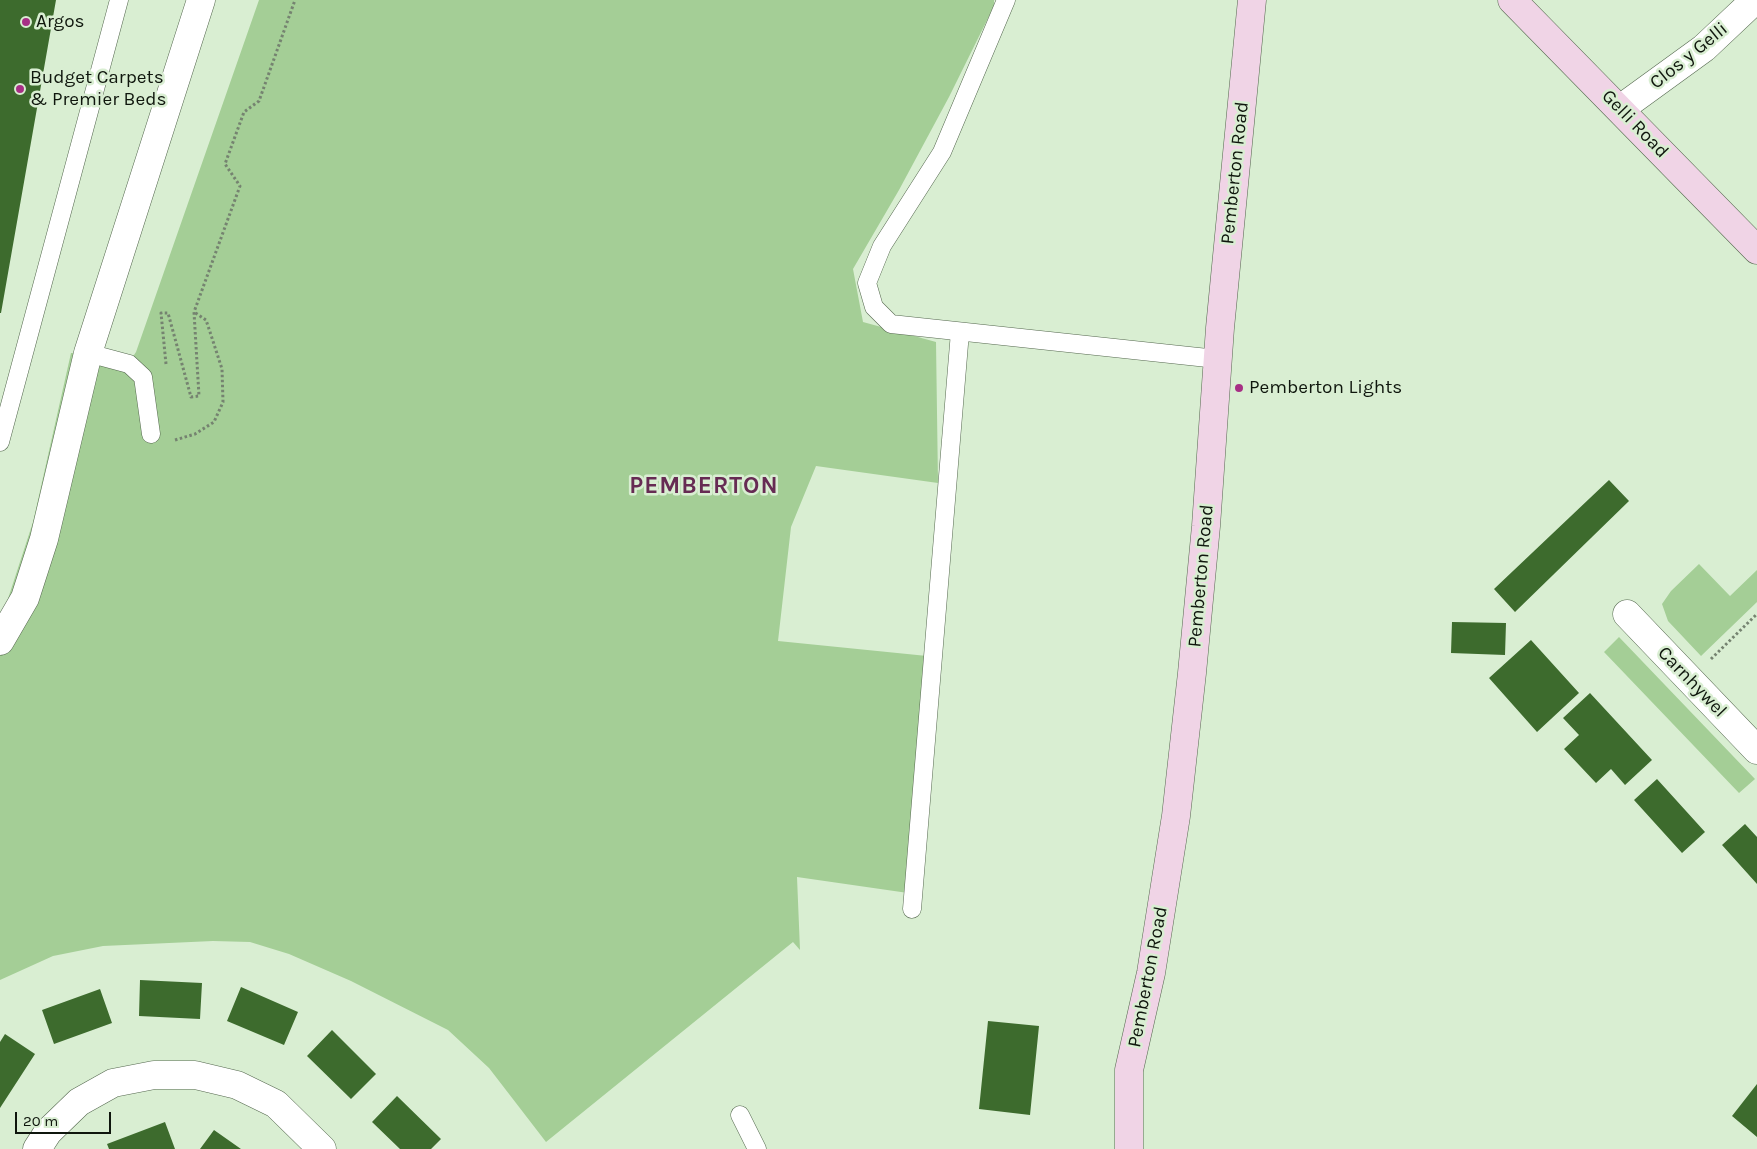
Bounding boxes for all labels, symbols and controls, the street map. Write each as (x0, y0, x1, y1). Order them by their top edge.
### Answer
place label: Argos (36, 11, 85, 33)
marker: Argos (20, 16, 32, 28)
street label: Clos y Gelli (1645, 18, 1733, 94)
place label: Budget Carpets & Premier Beds (30, 67, 166, 111)
marker: Budget Carpets & Premier Beds (14, 83, 26, 95)
street label: Gelli Road (1597, 85, 1673, 163)
street label: Pemberton Road (1216, 101, 1254, 245)
place label: Pemberton Lights (1249, 377, 1402, 399)
marker: Pemberton Lights (1233, 382, 1245, 394)
district label: PEMBERTON (628, 472, 780, 500)
street label: Pemberton Road (1183, 504, 1219, 648)
street label: Carnhywel (1653, 642, 1731, 722)
street label: Pemberton Road (1123, 905, 1173, 1049)
scale bar (18, 1102, 114, 1134)
text: 20 m (23, 1112, 58, 1130)

